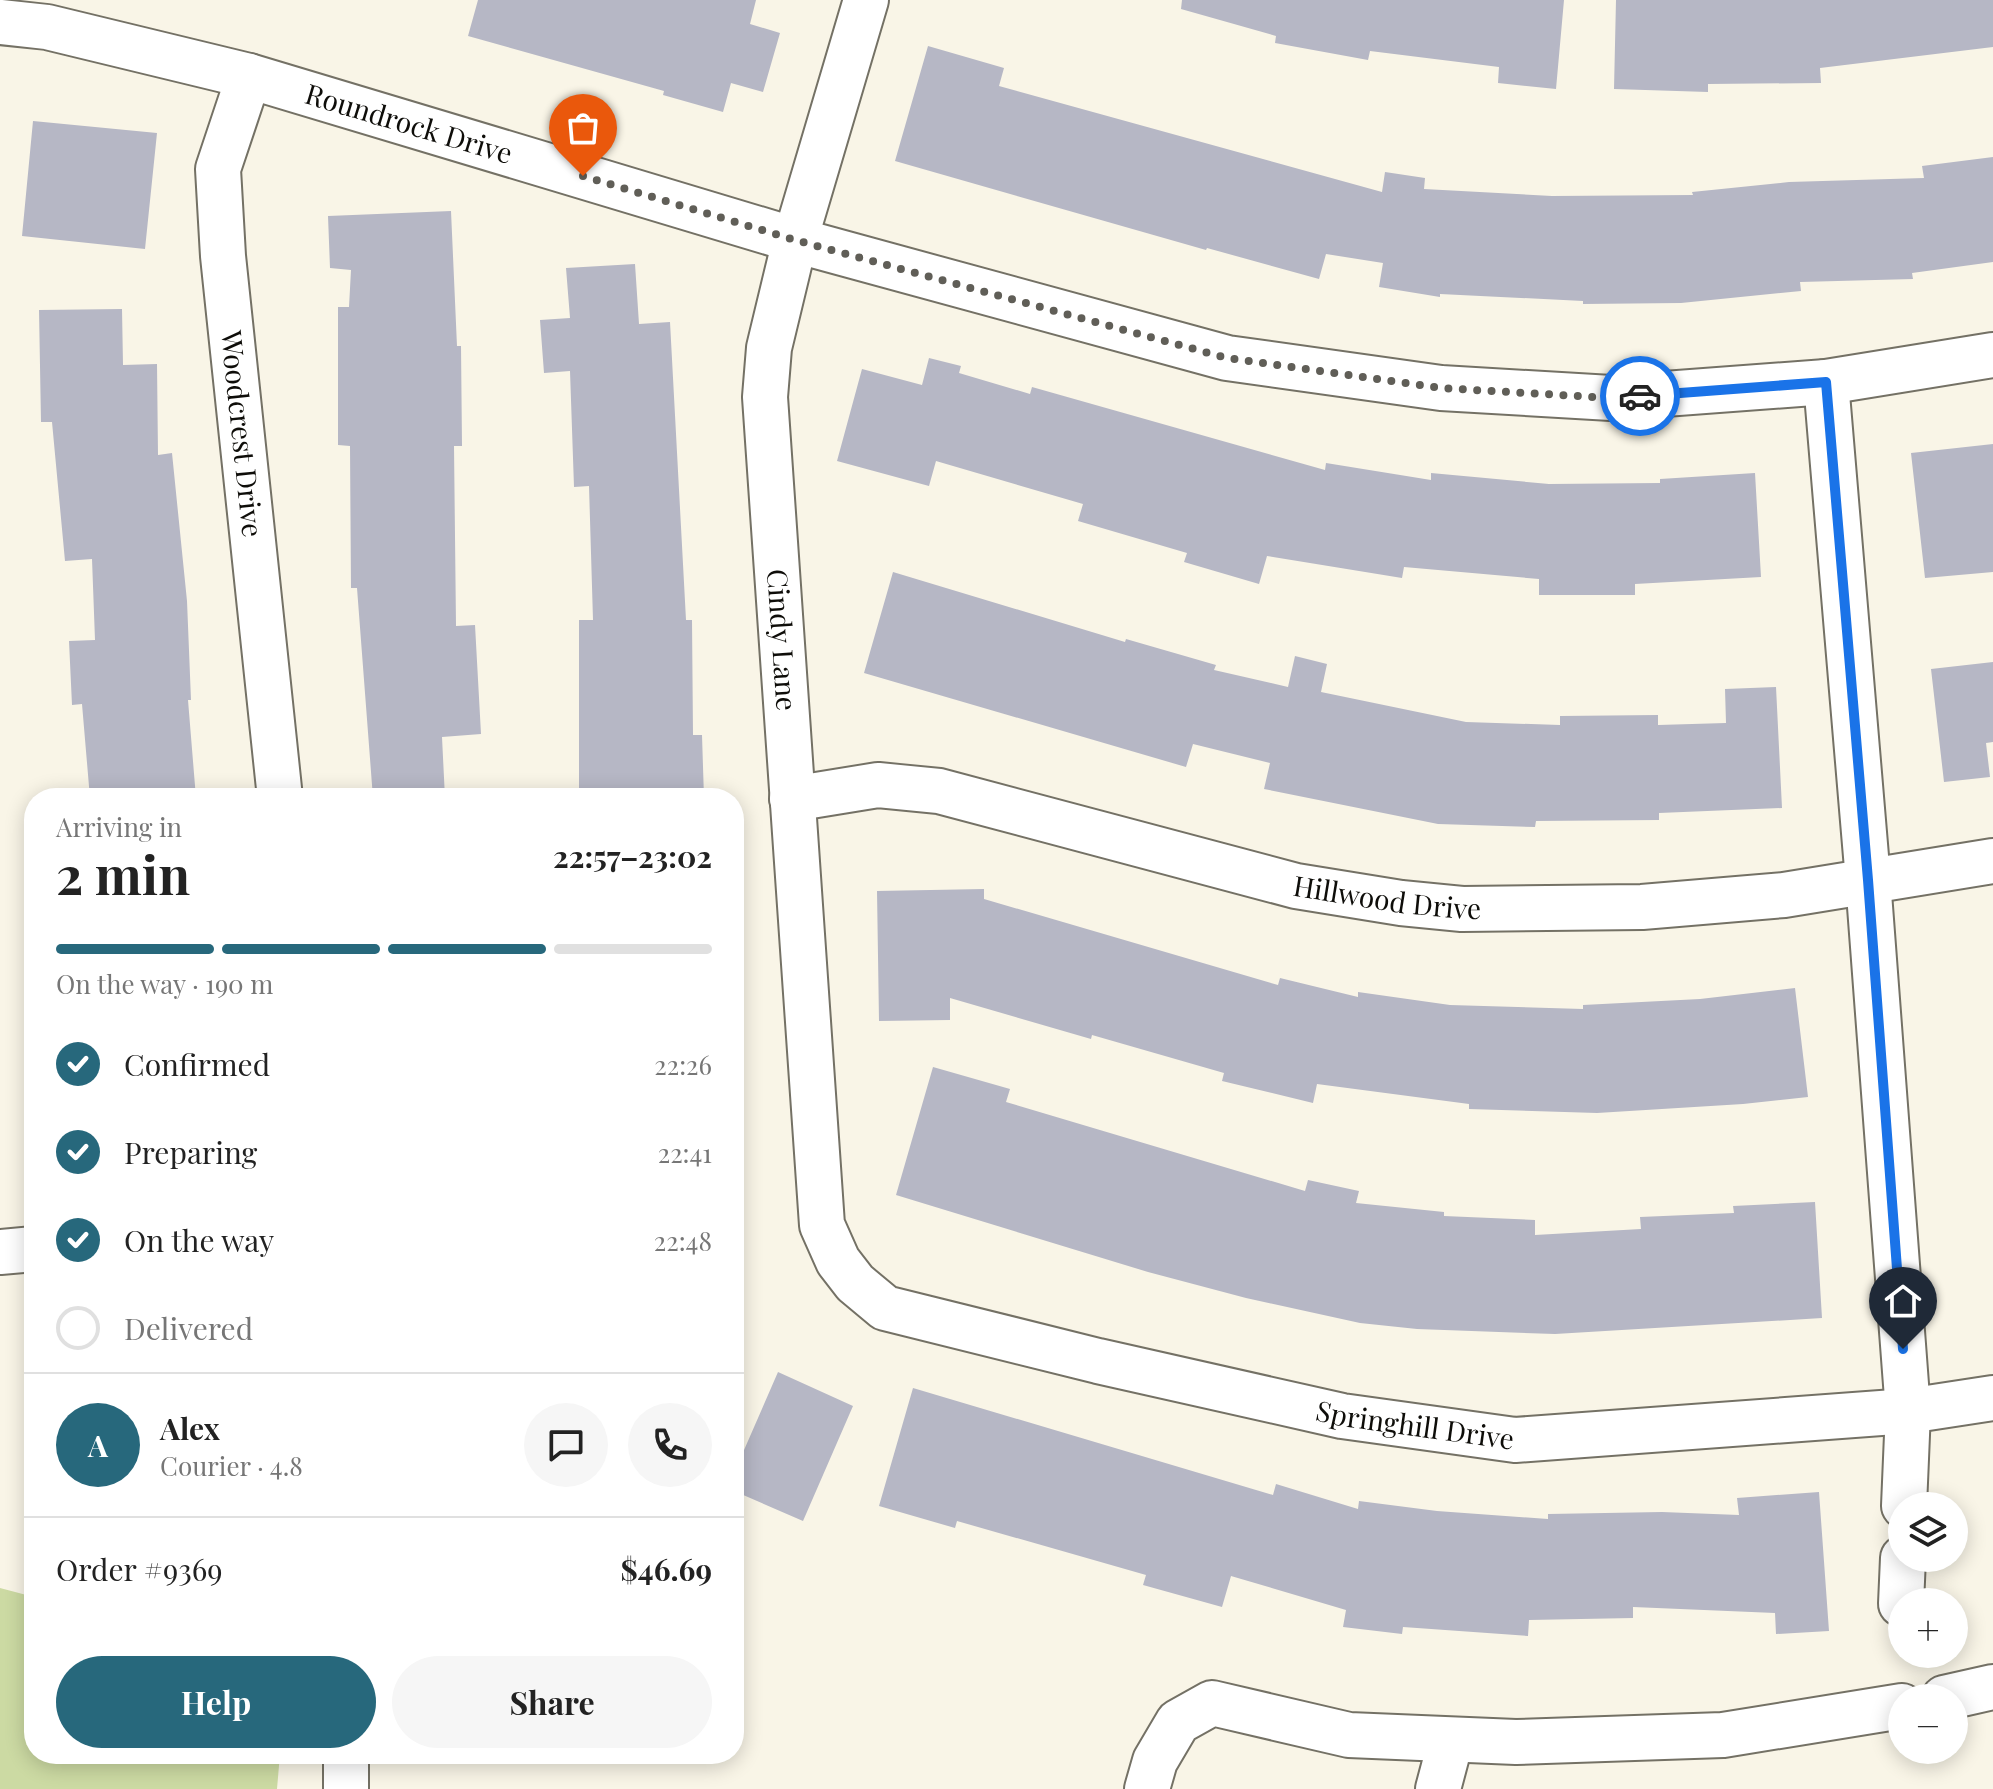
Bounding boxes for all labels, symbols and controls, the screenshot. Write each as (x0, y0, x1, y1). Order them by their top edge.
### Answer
street label: Roundrock Drive (301, 74, 517, 171)
pin (549, 94, 617, 176)
icon: bag (561, 106, 605, 150)
street label: Woodcrest Drive (214, 328, 272, 539)
courier (1600, 356, 1680, 436)
icon: car (1618, 374, 1662, 418)
street label: Cindy Lane (760, 568, 807, 712)
text: Arriving in (56, 809, 182, 844)
text: 22:57–23:02 (553, 836, 712, 876)
text: 2 min (56, 839, 190, 908)
street label: Hillwood Drive (1291, 866, 1481, 926)
text: On the way · 190 m (56, 966, 273, 1001)
icon: check (56, 1042, 100, 1086)
text: Confirmed (124, 1044, 270, 1084)
text: 22:26 (654, 1047, 712, 1082)
icon: check (56, 1130, 100, 1174)
text: Preparing (124, 1132, 257, 1172)
text: 22:41 (658, 1135, 712, 1170)
icon: check (56, 1218, 100, 1262)
text: On the way (124, 1220, 274, 1260)
text: 22:48 (654, 1223, 712, 1258)
pin (1869, 1267, 1937, 1349)
icon: home (1881, 1279, 1925, 1323)
text: Delivered (124, 1308, 253, 1348)
street label: Springhill Drive (1313, 1391, 1517, 1457)
button: chat (524, 1403, 608, 1487)
button: phone (628, 1403, 712, 1487)
text: Alex (160, 1408, 220, 1448)
text: A (88, 1425, 108, 1465)
text: Courier · 4.8 (160, 1448, 303, 1483)
map controls (1888, 1492, 1968, 1764)
button: layers (1888, 1492, 1968, 1572)
text: Order #9369 (56, 1549, 222, 1589)
text: $46.69 (621, 1549, 712, 1589)
button: + (1888, 1588, 1968, 1668)
button: Help (56, 1656, 376, 1748)
button: Share (392, 1656, 712, 1748)
button: − (1888, 1684, 1968, 1764)

